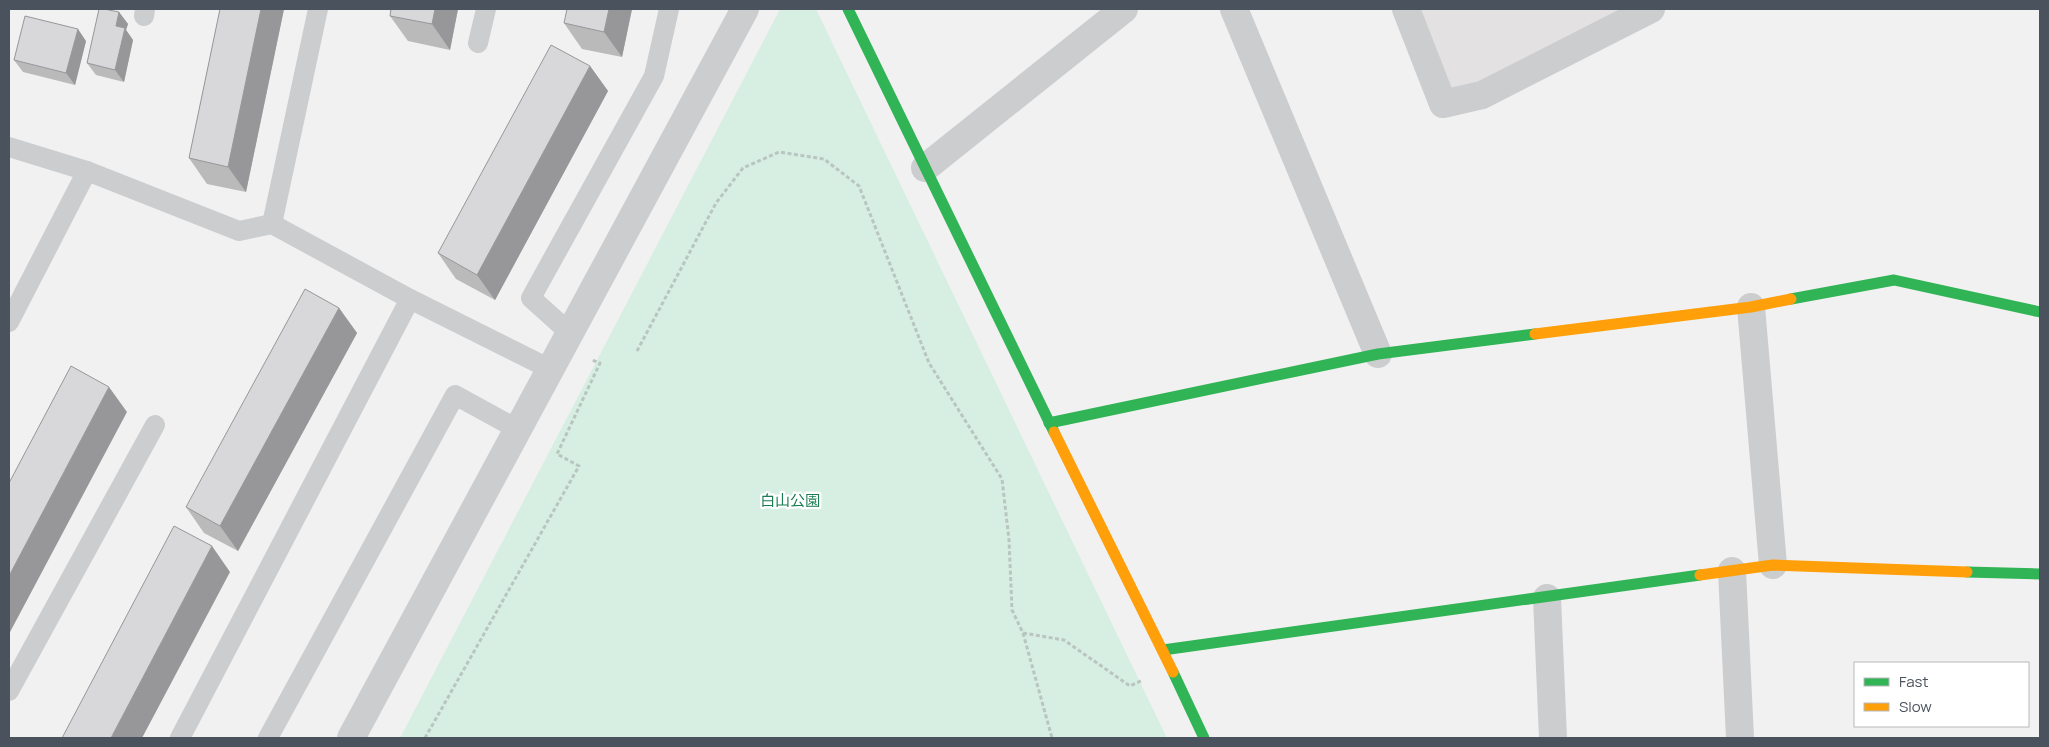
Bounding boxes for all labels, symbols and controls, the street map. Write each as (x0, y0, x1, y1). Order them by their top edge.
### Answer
park label: 白山公園 (760, 490, 820, 511)
legend (1854, 662, 2029, 727)
text: Fast (1899, 671, 1928, 692)
text: Slow (1899, 696, 1932, 717)

